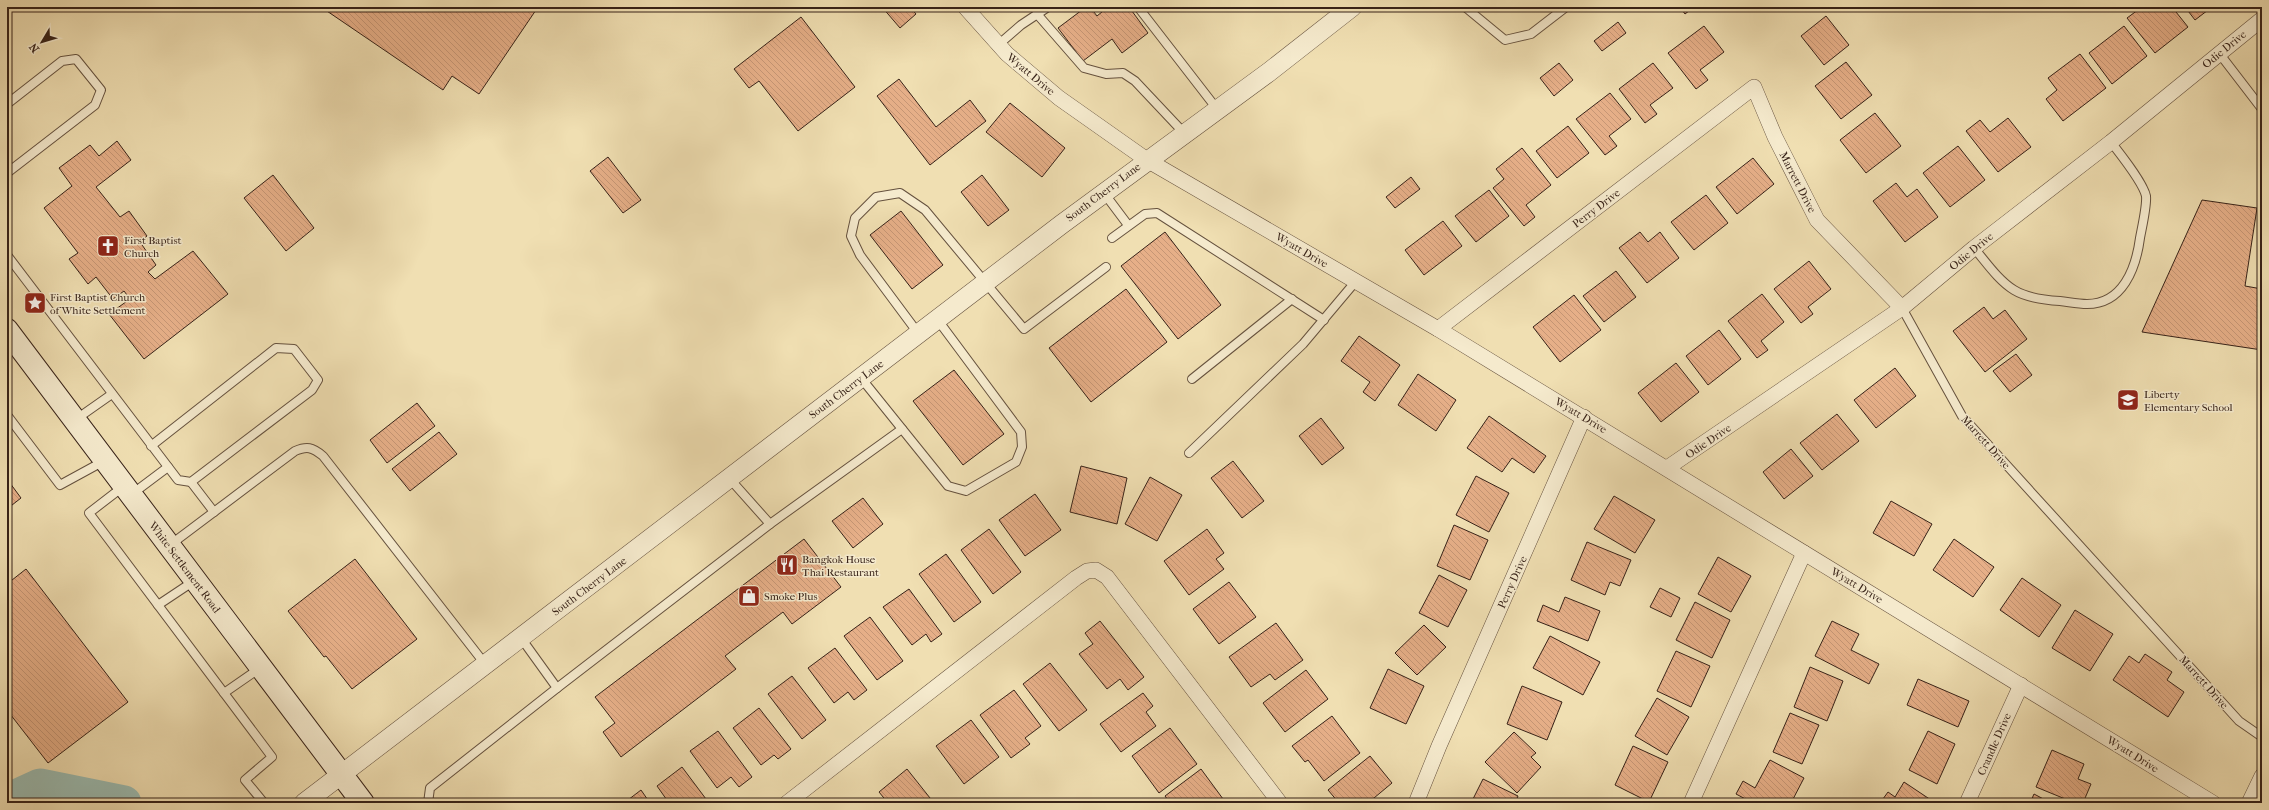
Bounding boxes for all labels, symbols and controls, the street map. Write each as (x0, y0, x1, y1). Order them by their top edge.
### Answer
north arrow (22, 22, 62, 62)
street label: Odie Drive (2200, 27, 2249, 71)
text: N (26, 40, 42, 55)
street label: Wyatt Drive (1003, 50, 1058, 98)
street label: Marrett Drive (1777, 149, 1819, 216)
street label: South Cherry Lane (1064, 160, 1144, 225)
street label: Perry Drive (1570, 186, 1623, 231)
street label: Odie Drive (1947, 229, 1996, 273)
street label: Wyatt Drive (1272, 230, 1331, 271)
church icon: First Baptist Church (95, 233, 121, 259)
place label: First Baptist Church (124, 234, 182, 260)
place icon: First Baptist Church of White Settlement (22, 290, 48, 316)
place label: First Baptist Church of White Settlement (50, 291, 146, 317)
street label: South Cherry Lane (807, 357, 887, 422)
school or university icon: Liberty Elementary School (2115, 387, 2141, 413)
place label: Liberty Elementary School (2144, 388, 2233, 414)
street label: Wyatt Drive (1551, 394, 1610, 436)
street label: Marrett Drive (1958, 413, 2013, 472)
street label: Odie Drive (1683, 421, 1734, 461)
street label: White Settlement Road (145, 518, 224, 616)
restaurant icon: Bangkok House Thai Restaurant (774, 552, 800, 578)
place label: Bangkok House Thai Restaurant (802, 553, 879, 579)
street label: Perry Drive (1495, 553, 1530, 611)
street label: South Cherry Lane (550, 554, 630, 619)
street label: Wyatt Drive (1827, 564, 1886, 606)
shop icon: Smoke Plus (736, 583, 762, 609)
place label: Smoke Plus (764, 590, 817, 603)
street label: Marrett Drive (2176, 653, 2231, 712)
street label: Crandle Drive (1975, 710, 2014, 777)
street label: Wyatt Drive (2104, 733, 2161, 776)

